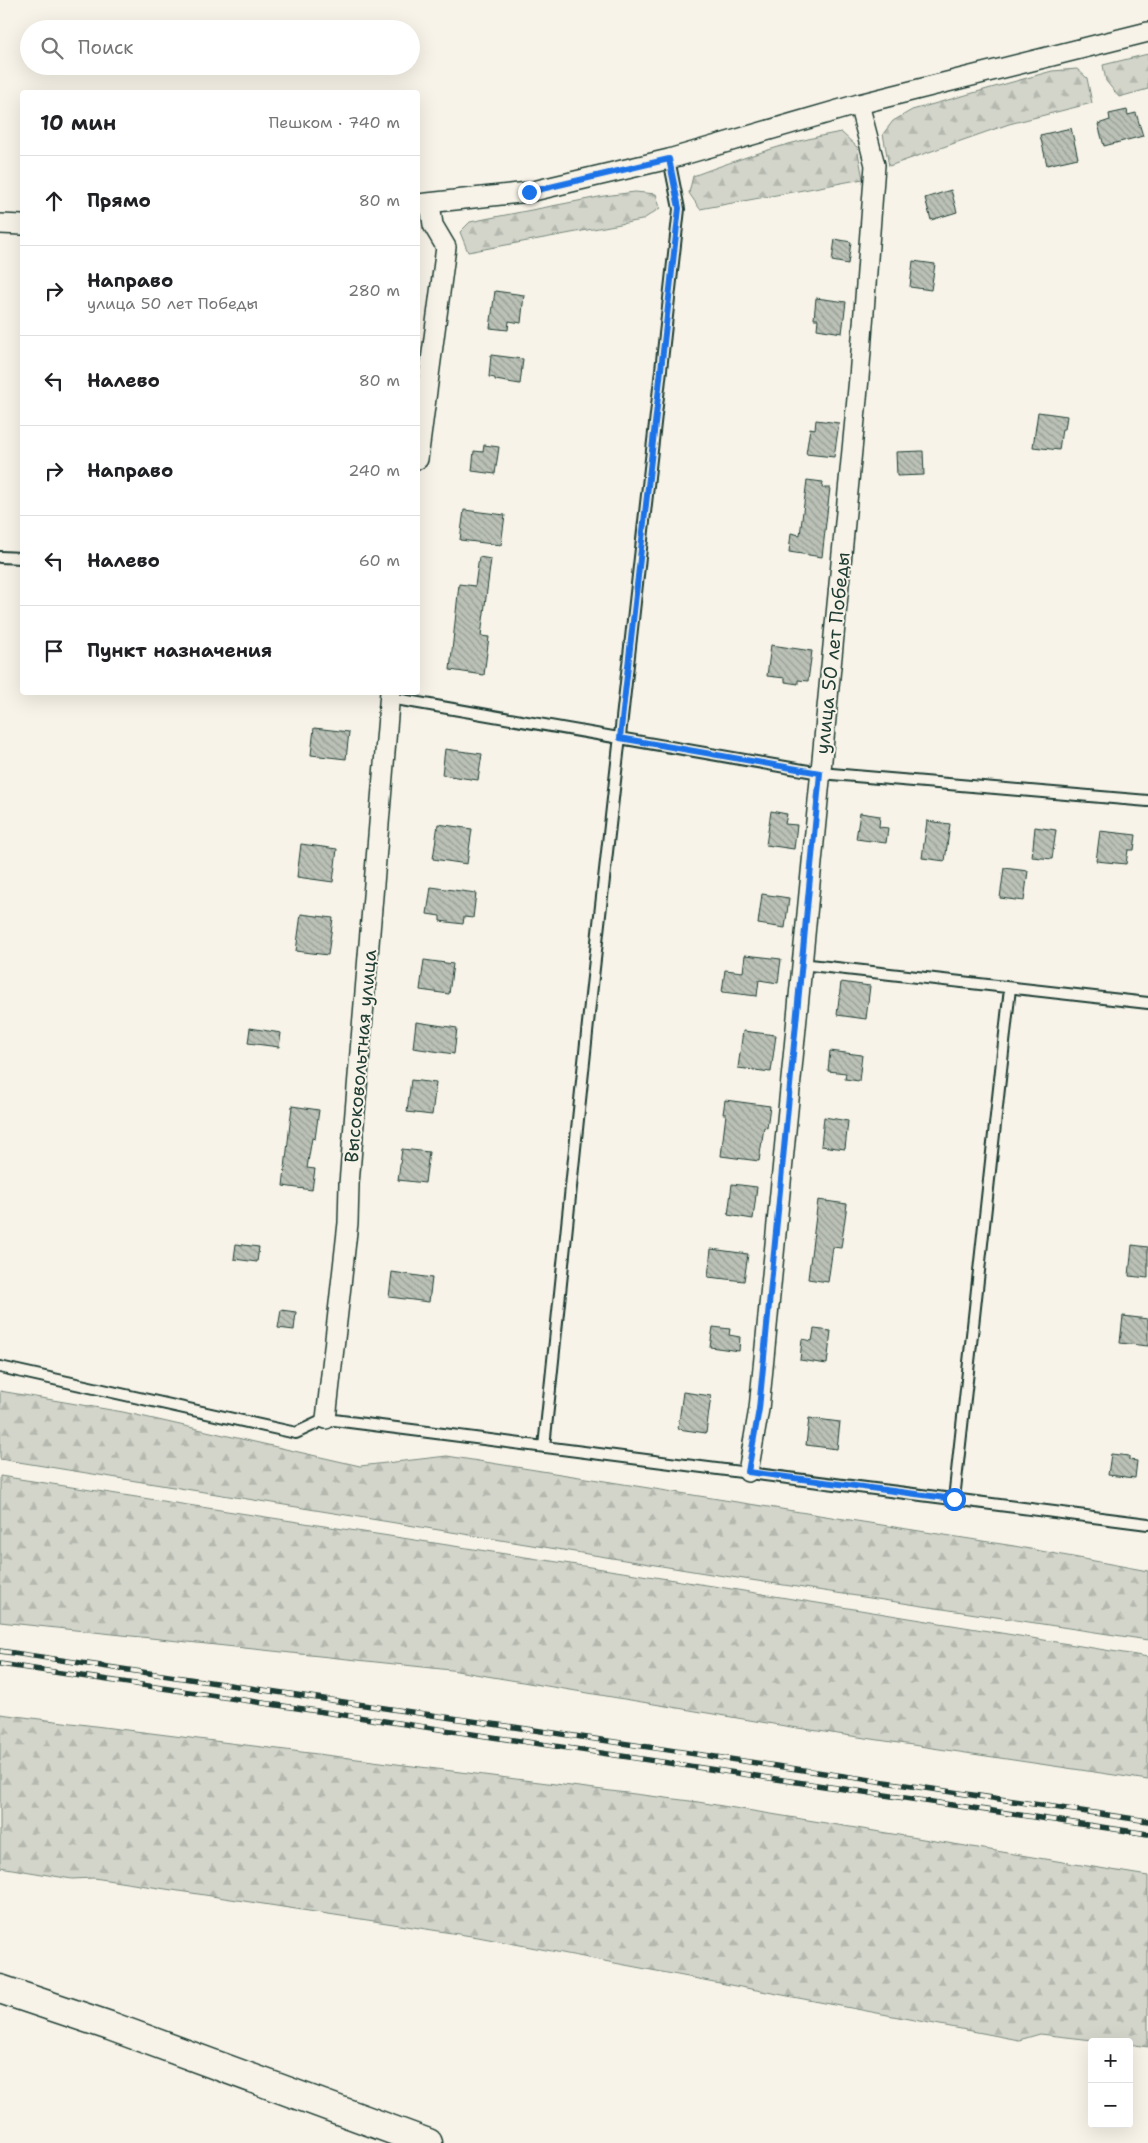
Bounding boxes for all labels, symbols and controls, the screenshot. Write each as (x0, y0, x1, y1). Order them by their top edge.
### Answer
search box (20, 20, 420, 75)
icon: search (38, 34, 66, 62)
text: Поиск (78, 35, 133, 60)
text: 10 мин (40, 109, 116, 137)
text: Пешком · 740 m (269, 112, 400, 133)
route end (518, 181, 541, 204)
icon: ahead (40, 187, 68, 215)
text: Прямо (87, 188, 151, 213)
text: 80 m (359, 190, 400, 211)
text: Направо (87, 268, 173, 293)
icon: right (40, 277, 68, 305)
text: 280 m (348, 280, 400, 301)
text: улица 50 лет Победы (87, 293, 258, 314)
icon: left (40, 367, 68, 395)
text: Налево (87, 368, 160, 393)
text: 80 m (359, 370, 400, 391)
icon: right (40, 457, 68, 485)
text: Направо (87, 458, 173, 483)
text: 240 m (348, 460, 400, 481)
icon: left (40, 547, 68, 575)
text: Налево (87, 548, 160, 573)
text: 60 m (359, 550, 400, 571)
street label: улица 50 лет Победы (809, 551, 856, 755)
icon: arrive (40, 637, 68, 665)
text: Пункт назначения (87, 638, 272, 663)
street label: Высоковольтная улица (339, 948, 382, 1164)
route start (943, 1488, 966, 1511)
map controls (1088, 2038, 1133, 2128)
button: + (1088, 2038, 1133, 2083)
button: − (1088, 2083, 1133, 2128)

